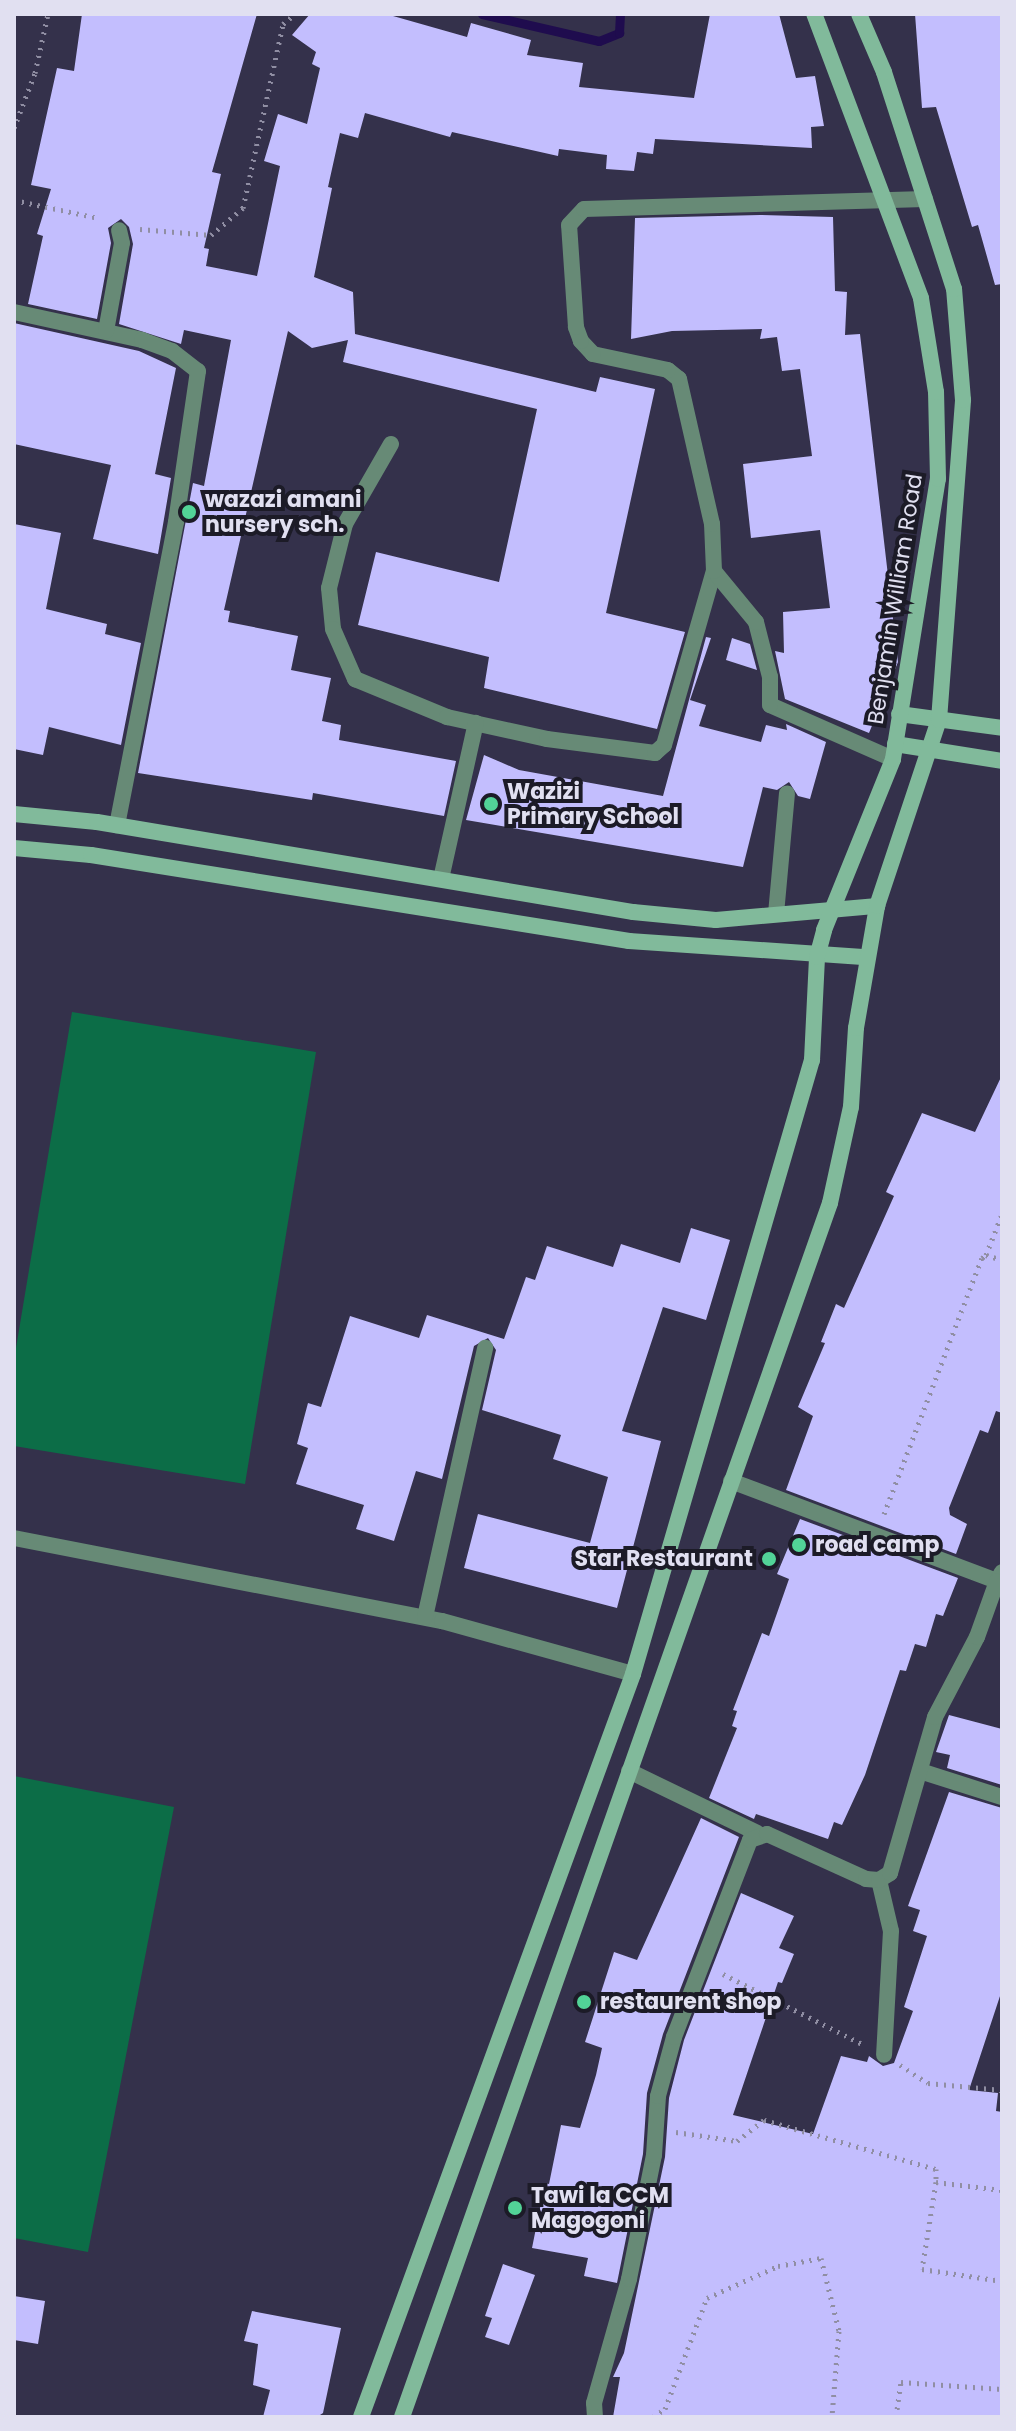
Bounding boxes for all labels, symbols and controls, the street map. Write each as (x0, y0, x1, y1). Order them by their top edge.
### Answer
street label: Benjamin William Road (862, 472, 928, 726)
place label: wazazi amani nursery sch. (205, 486, 361, 538)
marker: wazazi amani nursery sch. (180, 503, 198, 521)
place label: Wazizi Primary School (507, 778, 679, 830)
marker: Wazizi Primary School (482, 795, 500, 813)
place label: road camp (815, 1532, 939, 1558)
marker: road camp (790, 1536, 808, 1554)
place label: Star Restaurant (575, 1546, 753, 1572)
marker: Star Restaurant (760, 1550, 778, 1568)
place label: restaurent shop (600, 1989, 781, 2015)
marker: restaurent shop (575, 1993, 593, 2011)
place label: Tawi la CCM Magogoni (531, 2182, 669, 2234)
marker: Tawi la CCM Magogoni (506, 2199, 524, 2217)

